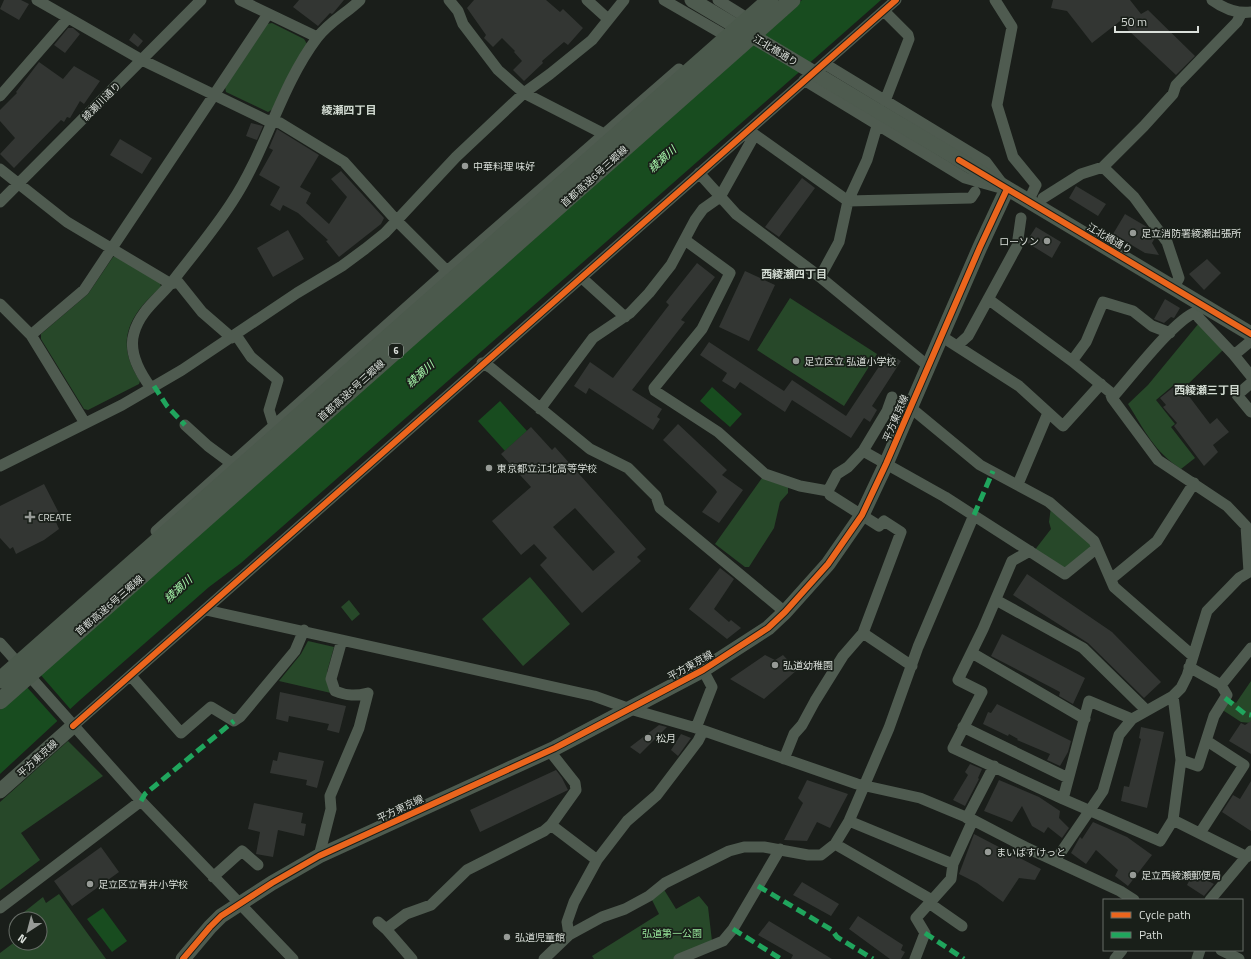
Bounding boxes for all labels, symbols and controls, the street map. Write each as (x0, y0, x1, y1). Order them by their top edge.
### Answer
scale bar (1115, 8, 1198, 34)
text: 50 m (1121, 12, 1147, 31)
street label: 江北橋通り (750, 31, 801, 70)
street label: 綾瀬川通り (78, 78, 124, 124)
district label: 綾瀬四丁目 (322, 102, 377, 118)
water label: 綾瀬川 (644, 141, 680, 176)
street label: 首都高速6号三郷線 (558, 142, 631, 211)
place label: 中華料理 味好 (473, 159, 535, 174)
marker: 中華料理 味好 (460, 161, 470, 171)
street label: 江北橋通り (1084, 219, 1135, 257)
place label: 足立消防署綾瀬出張所 (1141, 226, 1241, 241)
marker: 足立消防署綾瀬出張所 (1128, 228, 1138, 238)
place label: ローソン (999, 234, 1039, 249)
marker: ローソン (1042, 236, 1052, 246)
district label: 西綾瀬四丁目 (761, 266, 827, 282)
road number: 6 (389, 344, 403, 358)
place label: 足立区立 弘道小学校 (804, 354, 896, 369)
street label: 首都高速6号三郷線 (315, 356, 388, 425)
water label: 綾瀬川 (402, 356, 438, 391)
marker: 足立区立 弘道小学校 (791, 356, 801, 366)
district label: 西綾瀬三丁目 (1174, 382, 1240, 398)
street label: 平方東京線 (879, 392, 912, 444)
place label: 東京都立江北高等学校 (497, 461, 597, 476)
marker: 東京都立江北高等学校 (484, 463, 494, 473)
place label: CREATE (38, 510, 72, 525)
marker: CREATE (25, 512, 35, 522)
water label: 綾瀬川 (160, 571, 196, 606)
street label: 首都高速6号三郷線 (72, 572, 147, 639)
street label: 平方東京線 (665, 647, 716, 684)
place label: 弘道幼稚園 (783, 658, 833, 673)
marker: 弘道幼稚園 (770, 660, 780, 670)
place label: 松月 (656, 731, 676, 746)
marker: 松月 (643, 733, 653, 743)
street label: 平方東京線 (14, 736, 61, 781)
street label: 平方東京線 (374, 791, 426, 826)
place label: まいばすけっと (996, 845, 1066, 860)
marker: まいばすけっと (983, 847, 993, 857)
place label: 足立西綾瀬郵便局 (1141, 868, 1221, 883)
marker: 足立西綾瀬郵便局 (1128, 870, 1138, 880)
place label: 足立区立青井小学校 (98, 877, 188, 892)
marker: 足立区立青井小学校 (85, 879, 95, 889)
legend (1103, 899, 1243, 951)
text: Cycle path (1139, 905, 1191, 924)
north arrow (8, 911, 48, 951)
text: Path (1139, 925, 1163, 944)
park label: 弘道第一公園 (642, 926, 702, 941)
text: N (14, 930, 30, 948)
place label: 弘道児童館 (515, 930, 565, 945)
marker: 弘道児童館 (502, 932, 512, 942)

